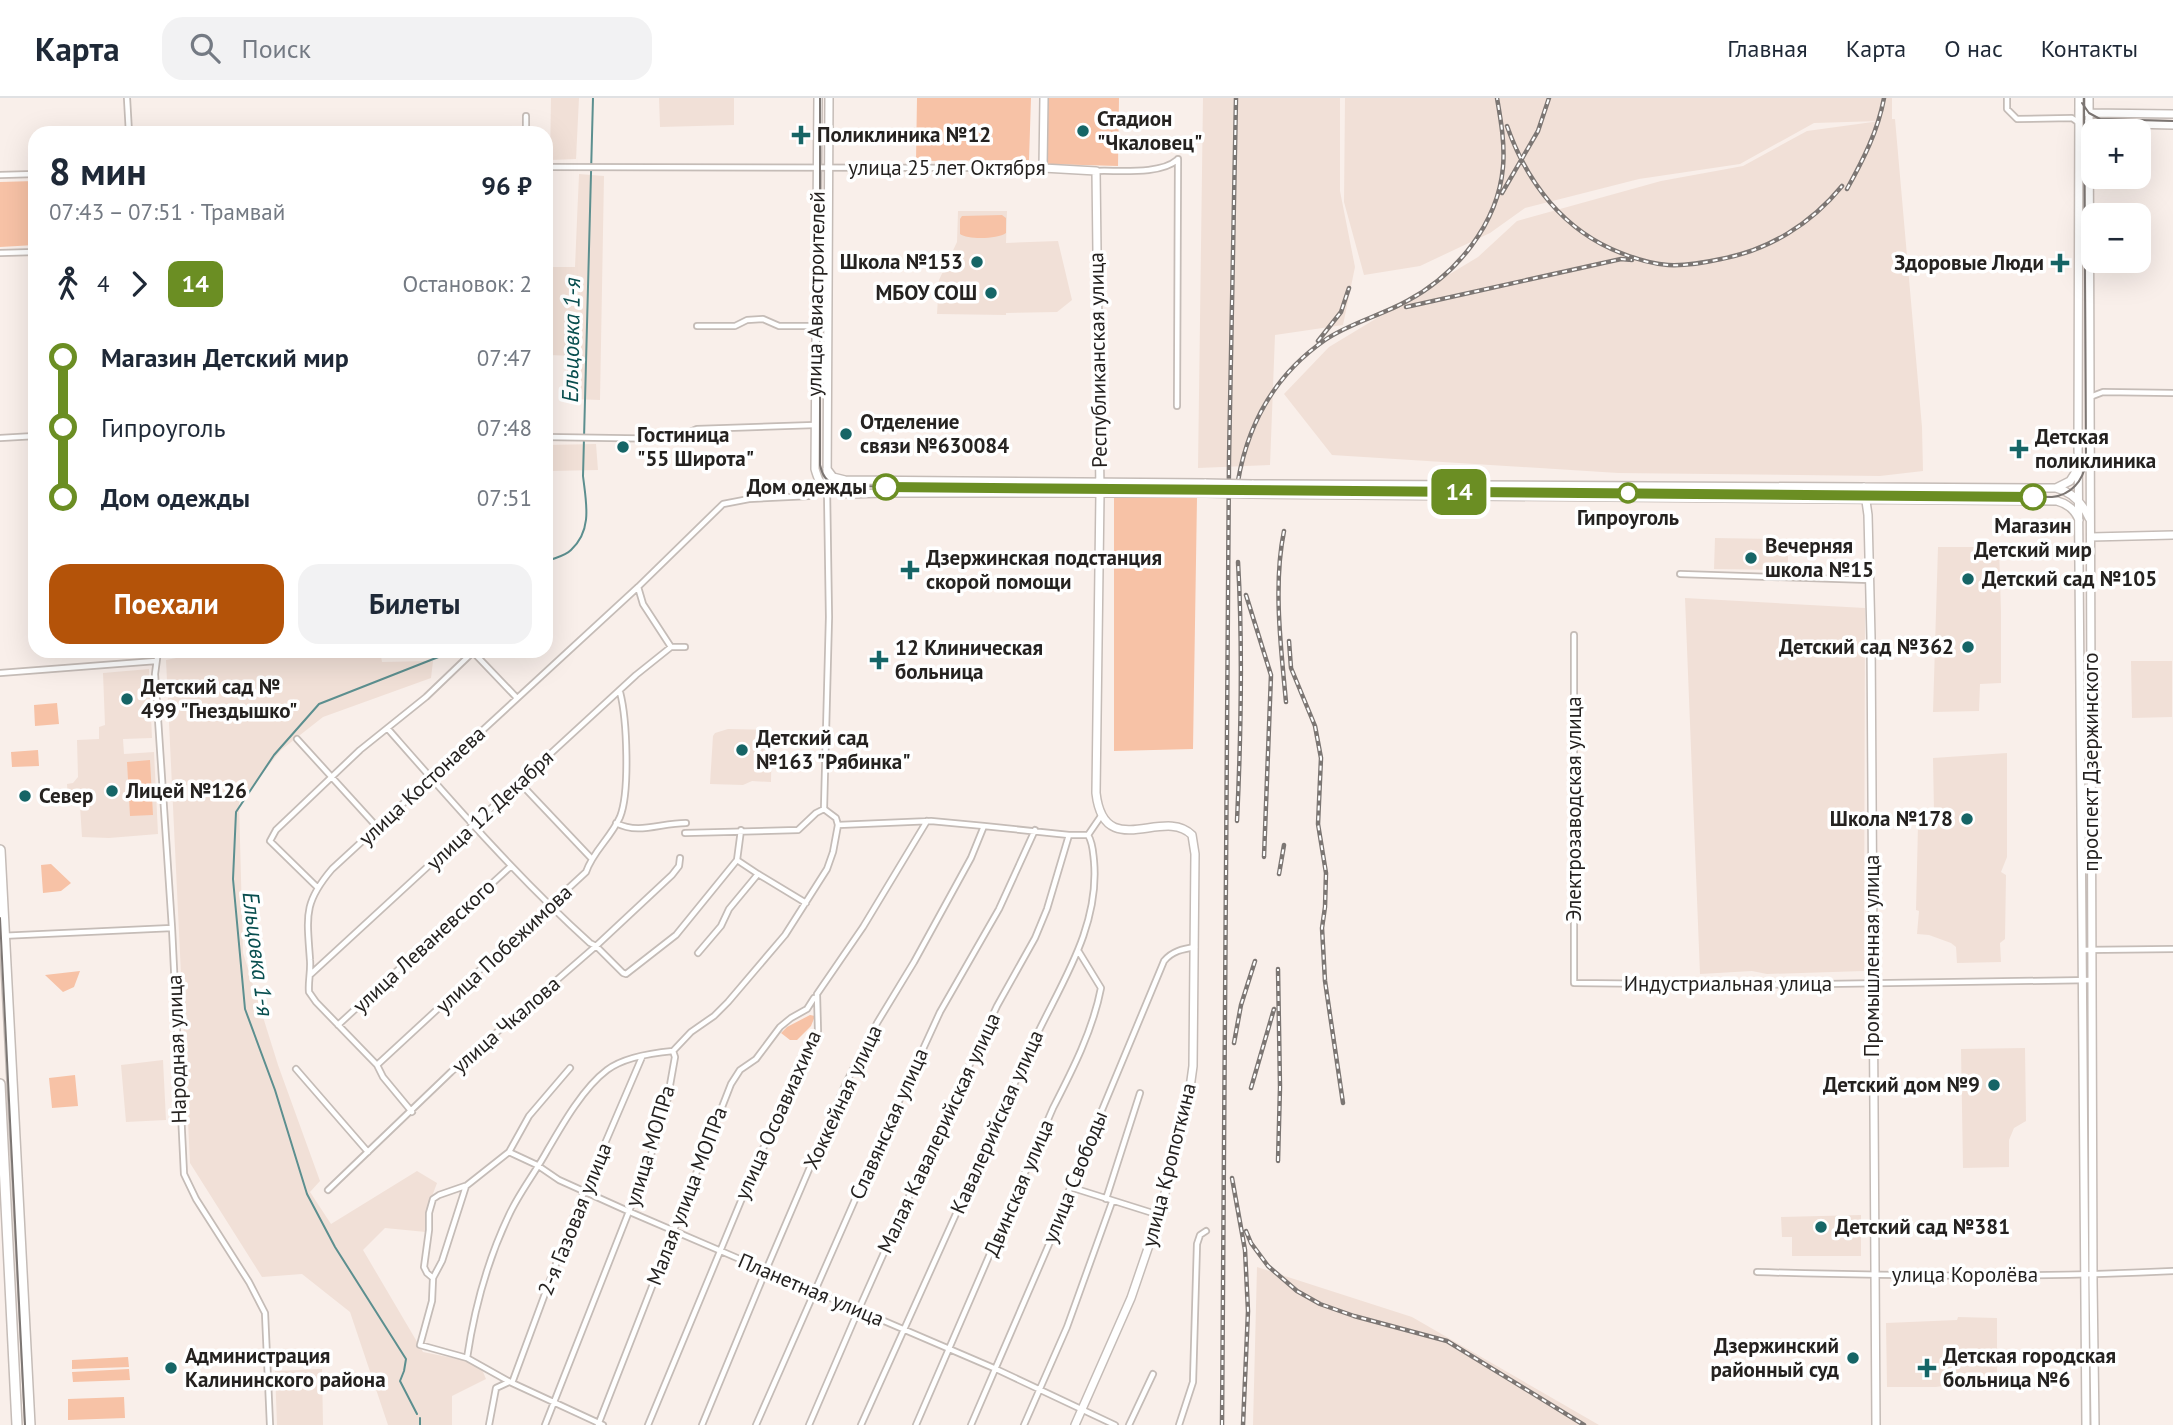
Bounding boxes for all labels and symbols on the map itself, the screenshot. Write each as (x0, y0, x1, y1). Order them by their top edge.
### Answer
place label: Стадион "Чкаловец" (1097, 105, 1202, 156)
place label: Поликлиника №12 (817, 121, 991, 148)
marker: Стадион "Чкаловец" (1075, 123, 1091, 139)
marker: Поликлиника №12 (791, 125, 811, 145)
street label: улица 25 лет Октября (848, 154, 1046, 181)
street label: улица Авиастроителей (800, 191, 831, 397)
place label: Школа №153 (840, 248, 963, 275)
place label: Здоровые Люди (1894, 249, 2044, 276)
street label: Республиканская улица (1082, 252, 1113, 468)
marker: Здоровые Люди (2050, 253, 2070, 273)
marker: Школа №153 (969, 254, 985, 270)
water label: Ельцовка 1-я (555, 277, 586, 403)
place label: МБОУ СОШ (875, 279, 977, 306)
marker: МБОУ СОШ (983, 285, 999, 301)
place label: Отделение связи №630084 (860, 408, 1009, 459)
place label: Гостиница "55 Широта" (637, 421, 754, 472)
place label: Детская поликлиника (2035, 423, 2156, 474)
marker: Отделение связи №630084 (838, 426, 854, 442)
marker: Гостиница "55 Широта" (615, 439, 631, 455)
marker: Детская поликлиника (2009, 439, 2029, 459)
line badge: 14 (1428, 469, 1490, 515)
place label: Дом одежды (747, 473, 867, 500)
marker: Дом одежды (873, 474, 899, 500)
marker: Гипроуголь (1618, 483, 1638, 503)
marker: Магазин Детский мир (2020, 484, 2046, 510)
place label: Гипроуголь (1577, 504, 1679, 531)
place label: Магазин Детский мир (1974, 512, 2092, 563)
place label: Вечерняя школа №15 (1765, 532, 1874, 583)
place label: Дзержинская подстанция скорой помощи (926, 544, 1162, 595)
marker: Вечерняя школа №15 (1743, 550, 1759, 566)
marker: Дзержинская подстанция скорой помощи (900, 560, 920, 580)
place label: Детский сад №105 (1982, 565, 2157, 592)
marker: Детский сад №105 (1960, 571, 1976, 587)
place label: Детский сад №362 (1779, 633, 1954, 660)
place label: 12 Клиническая больница (895, 634, 1043, 685)
marker: Детский сад №362 (1960, 639, 1976, 655)
marker: 12 Клиническая больница (869, 650, 889, 670)
street label: проспект Дзержинского (2077, 652, 2104, 872)
place label: Детский сад № 499 "Гнездышко" (141, 673, 298, 724)
marker: Детский сад № 499 "Гнездышко" (119, 691, 135, 707)
street label: Электрозаводская улица (1560, 696, 1587, 922)
street label: улица Костонаева (353, 720, 491, 851)
place label: Детский сад №163 "Рябинка" (756, 724, 911, 775)
marker: Детский сад №163 "Рябинка" (734, 742, 750, 758)
street label: улица 12 Декабря (420, 744, 559, 876)
place label: Лицей №126 (125, 777, 247, 804)
place label: Север (39, 782, 93, 809)
marker: Лицей №126 (104, 783, 120, 799)
marker: Север (17, 788, 33, 804)
place label: Школа №178 (1830, 805, 1953, 832)
marker: Школа №178 (1959, 811, 1975, 827)
street label: Промышленная улица (1858, 855, 1885, 1057)
street label: улица Леваневского (347, 873, 501, 1019)
street label: улица Побежимова (430, 878, 578, 1019)
water label: Ельцовка 1-я (236, 890, 281, 1018)
street label: улица Чкалова (446, 970, 565, 1079)
street label: Индустриальная улица (1624, 970, 1832, 997)
street label: Народная улица (160, 974, 193, 1124)
street label: Малая Кавалерийская улица (871, 1008, 1006, 1257)
street label: Хоккейная улица (797, 1020, 888, 1173)
street label: улица Осоавиахима (728, 1026, 827, 1204)
street label: Кавалерийская улица (944, 1026, 1049, 1218)
street label: Славянская улица (843, 1044, 934, 1204)
place label: Детский дом №9 (1823, 1071, 1980, 1098)
marker: Детский дом №9 (1986, 1077, 2002, 1093)
street label: улица Кропоткина (1135, 1080, 1202, 1250)
street label: улица МОПРа (618, 1082, 681, 1210)
street label: Малая улица МОПРа (640, 1103, 733, 1289)
street label: улица Свободы (1036, 1107, 1113, 1247)
street label: Двинская улица (978, 1115, 1060, 1260)
street label: 2-я Газовая улица (532, 1138, 617, 1299)
place label: Детский сад №381 (1835, 1213, 2010, 1240)
marker: Детский сад №381 (1813, 1219, 1829, 1235)
street label: Планетная улица (734, 1247, 888, 1332)
street label: улица Королёва (1892, 1261, 2038, 1288)
place label: Дзержинский районный суд (1710, 1332, 1839, 1383)
place label: Администрация Калининского района (185, 1342, 386, 1393)
place label: Детская городская больница №6 (1943, 1342, 2116, 1393)
marker: Дзержинский районный суд (1845, 1350, 1861, 1366)
marker: Детская городская больница №6 (1917, 1358, 1937, 1378)
marker: Администрация Калининского района (163, 1360, 179, 1376)

